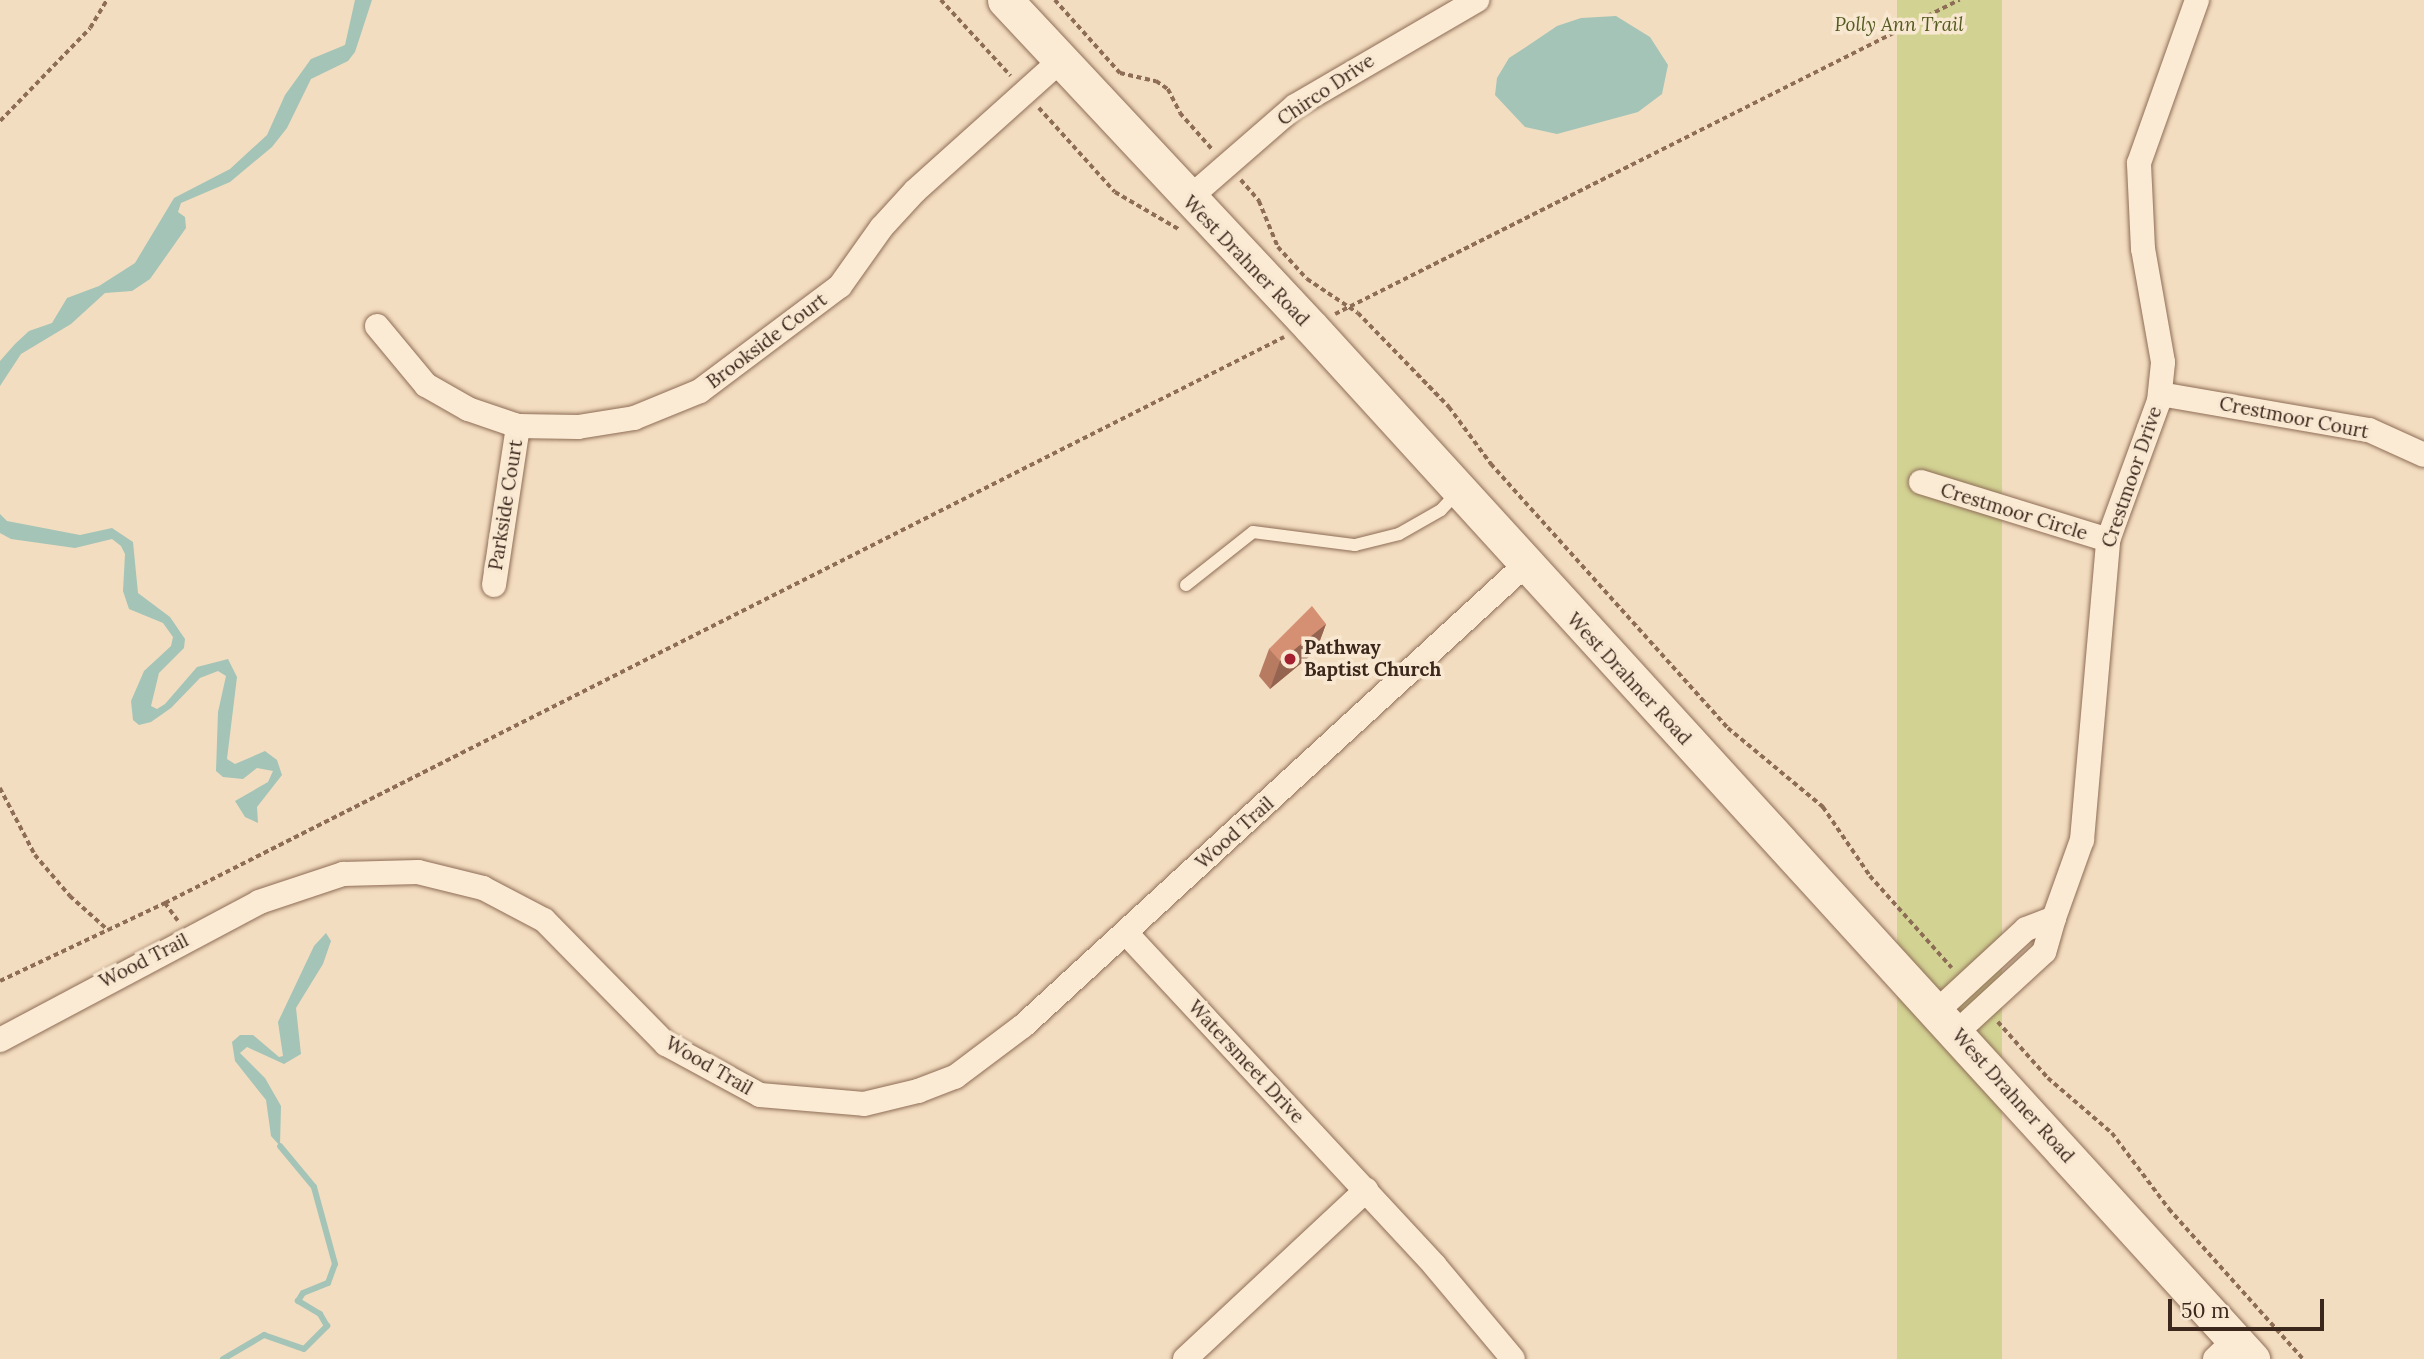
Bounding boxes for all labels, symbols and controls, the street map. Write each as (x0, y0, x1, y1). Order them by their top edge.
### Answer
park label: Polly Ann Trail (1834, 14, 1964, 36)
street label: Chirco Drive (1273, 49, 1379, 131)
street label: West Drahner Road (1178, 191, 1314, 331)
street label: Brookside Court (702, 288, 832, 394)
street label: Crestmoor Court (2217, 392, 2371, 444)
street label: Crestmoor Drive (2097, 403, 2167, 551)
street label: Parkside Court (484, 438, 528, 572)
street label: Crestmoor Circle (1938, 479, 2090, 545)
street label: West Drahner Road (1562, 608, 1696, 750)
place label: Pathway Baptist Church (1304, 637, 1441, 681)
marker: Pathway Baptist Church (1282, 651, 1298, 667)
street label: Wood Trail (1191, 792, 1279, 874)
street label: Wood Trail (96, 929, 192, 993)
street label: Watersmeet Drive (1183, 996, 1309, 1128)
street label: West Drahner Road (1947, 1024, 2079, 1168)
street label: Wood Trail (661, 1032, 757, 1100)
scale bar (2172, 1286, 2328, 1330)
text: 50 m (2181, 1297, 2230, 1324)

